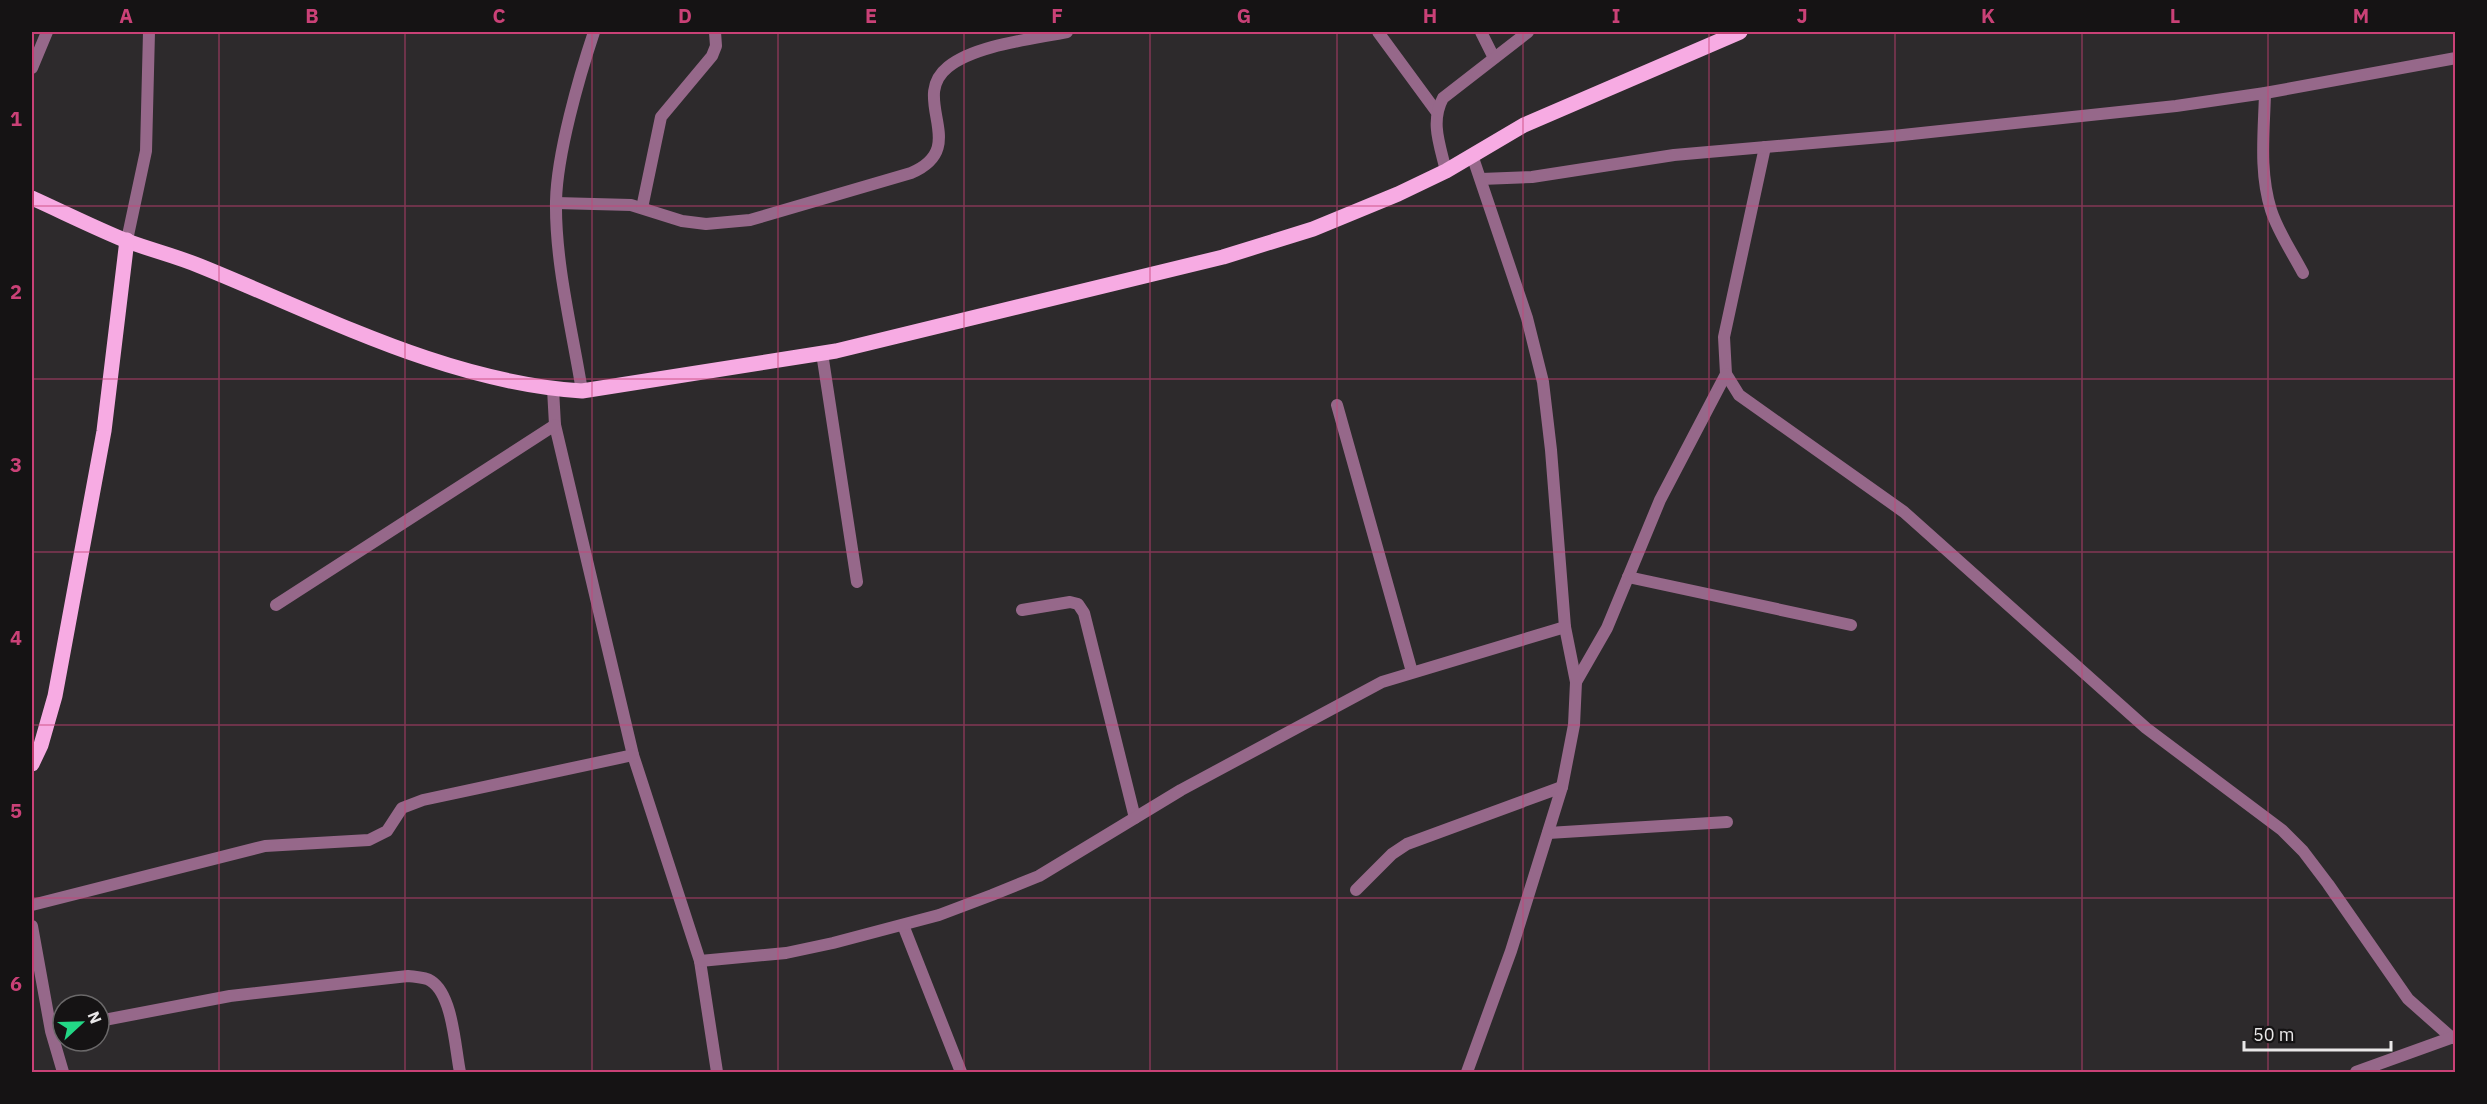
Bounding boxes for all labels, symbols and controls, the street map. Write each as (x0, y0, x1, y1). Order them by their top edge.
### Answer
text: A (119, 2, 133, 29)
text: B (305, 2, 319, 29)
text: C (492, 2, 506, 29)
text: D (678, 2, 692, 29)
text: E (865, 2, 877, 29)
text: F (1051, 2, 1063, 29)
text: G (1237, 2, 1251, 29)
text: H (1423, 2, 1437, 29)
text: I (1612, 2, 1620, 29)
text: J (1796, 2, 1808, 29)
text: K (1981, 2, 1995, 29)
text: L (2170, 2, 2180, 29)
text: M (2353, 2, 2369, 29)
text: 1 (10, 105, 22, 132)
text: 2 (10, 278, 22, 305)
text: 3 (10, 451, 22, 478)
text: 4 (10, 624, 22, 651)
text: 5 (10, 797, 22, 824)
text: 6 (10, 970, 22, 997)
north arrow (51, 993, 111, 1053)
text: N (83, 1008, 106, 1027)
scale bar (2244, 1014, 2391, 1052)
text: 50 m (2253, 1023, 2295, 1046)

